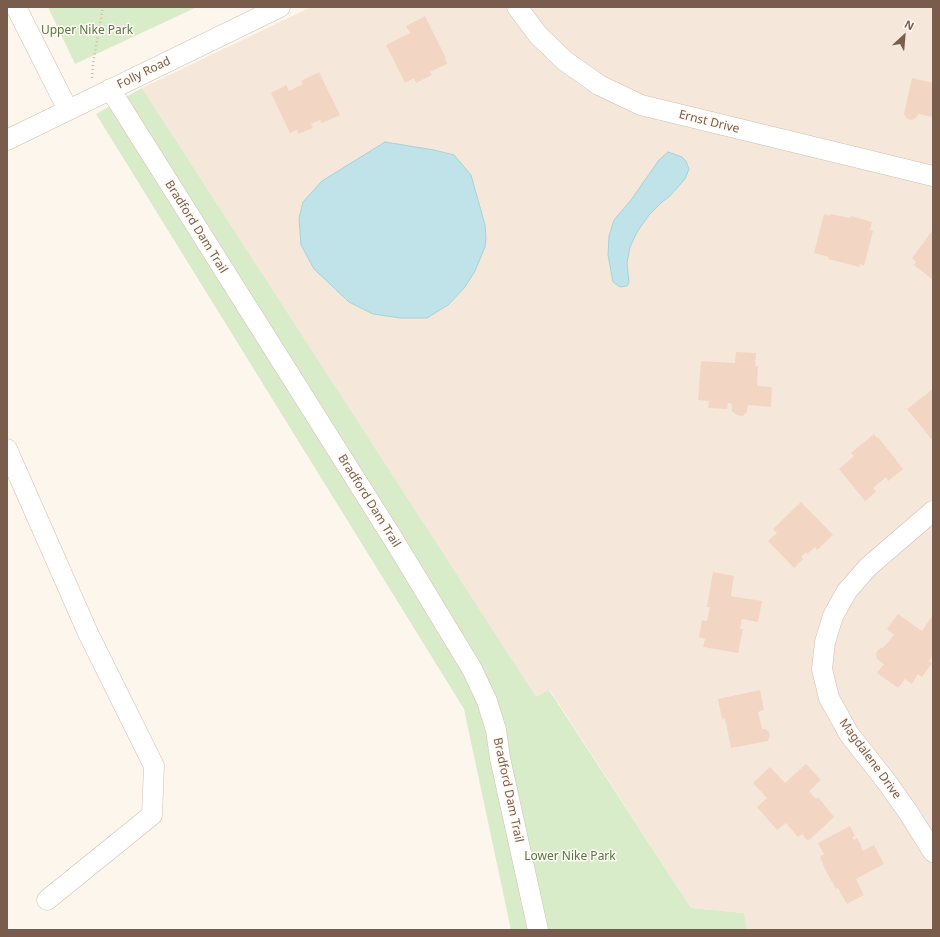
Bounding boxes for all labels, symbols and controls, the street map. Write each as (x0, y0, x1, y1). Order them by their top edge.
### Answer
north arrow (884, 16, 924, 56)
text: N (902, 16, 917, 33)
park label: Upper Nike Park (41, 24, 133, 38)
street label: Folly Road (115, 54, 173, 92)
street label: Ernst Drive (677, 108, 741, 136)
street label: Bradford Dam Trail (162, 178, 230, 276)
street label: Bradford Dam Trail (335, 452, 403, 550)
street label: Magdalene Drive (836, 716, 904, 802)
street label: Bradford Dam Trail (490, 736, 526, 844)
park label: Lower Nike Park (524, 850, 616, 864)

